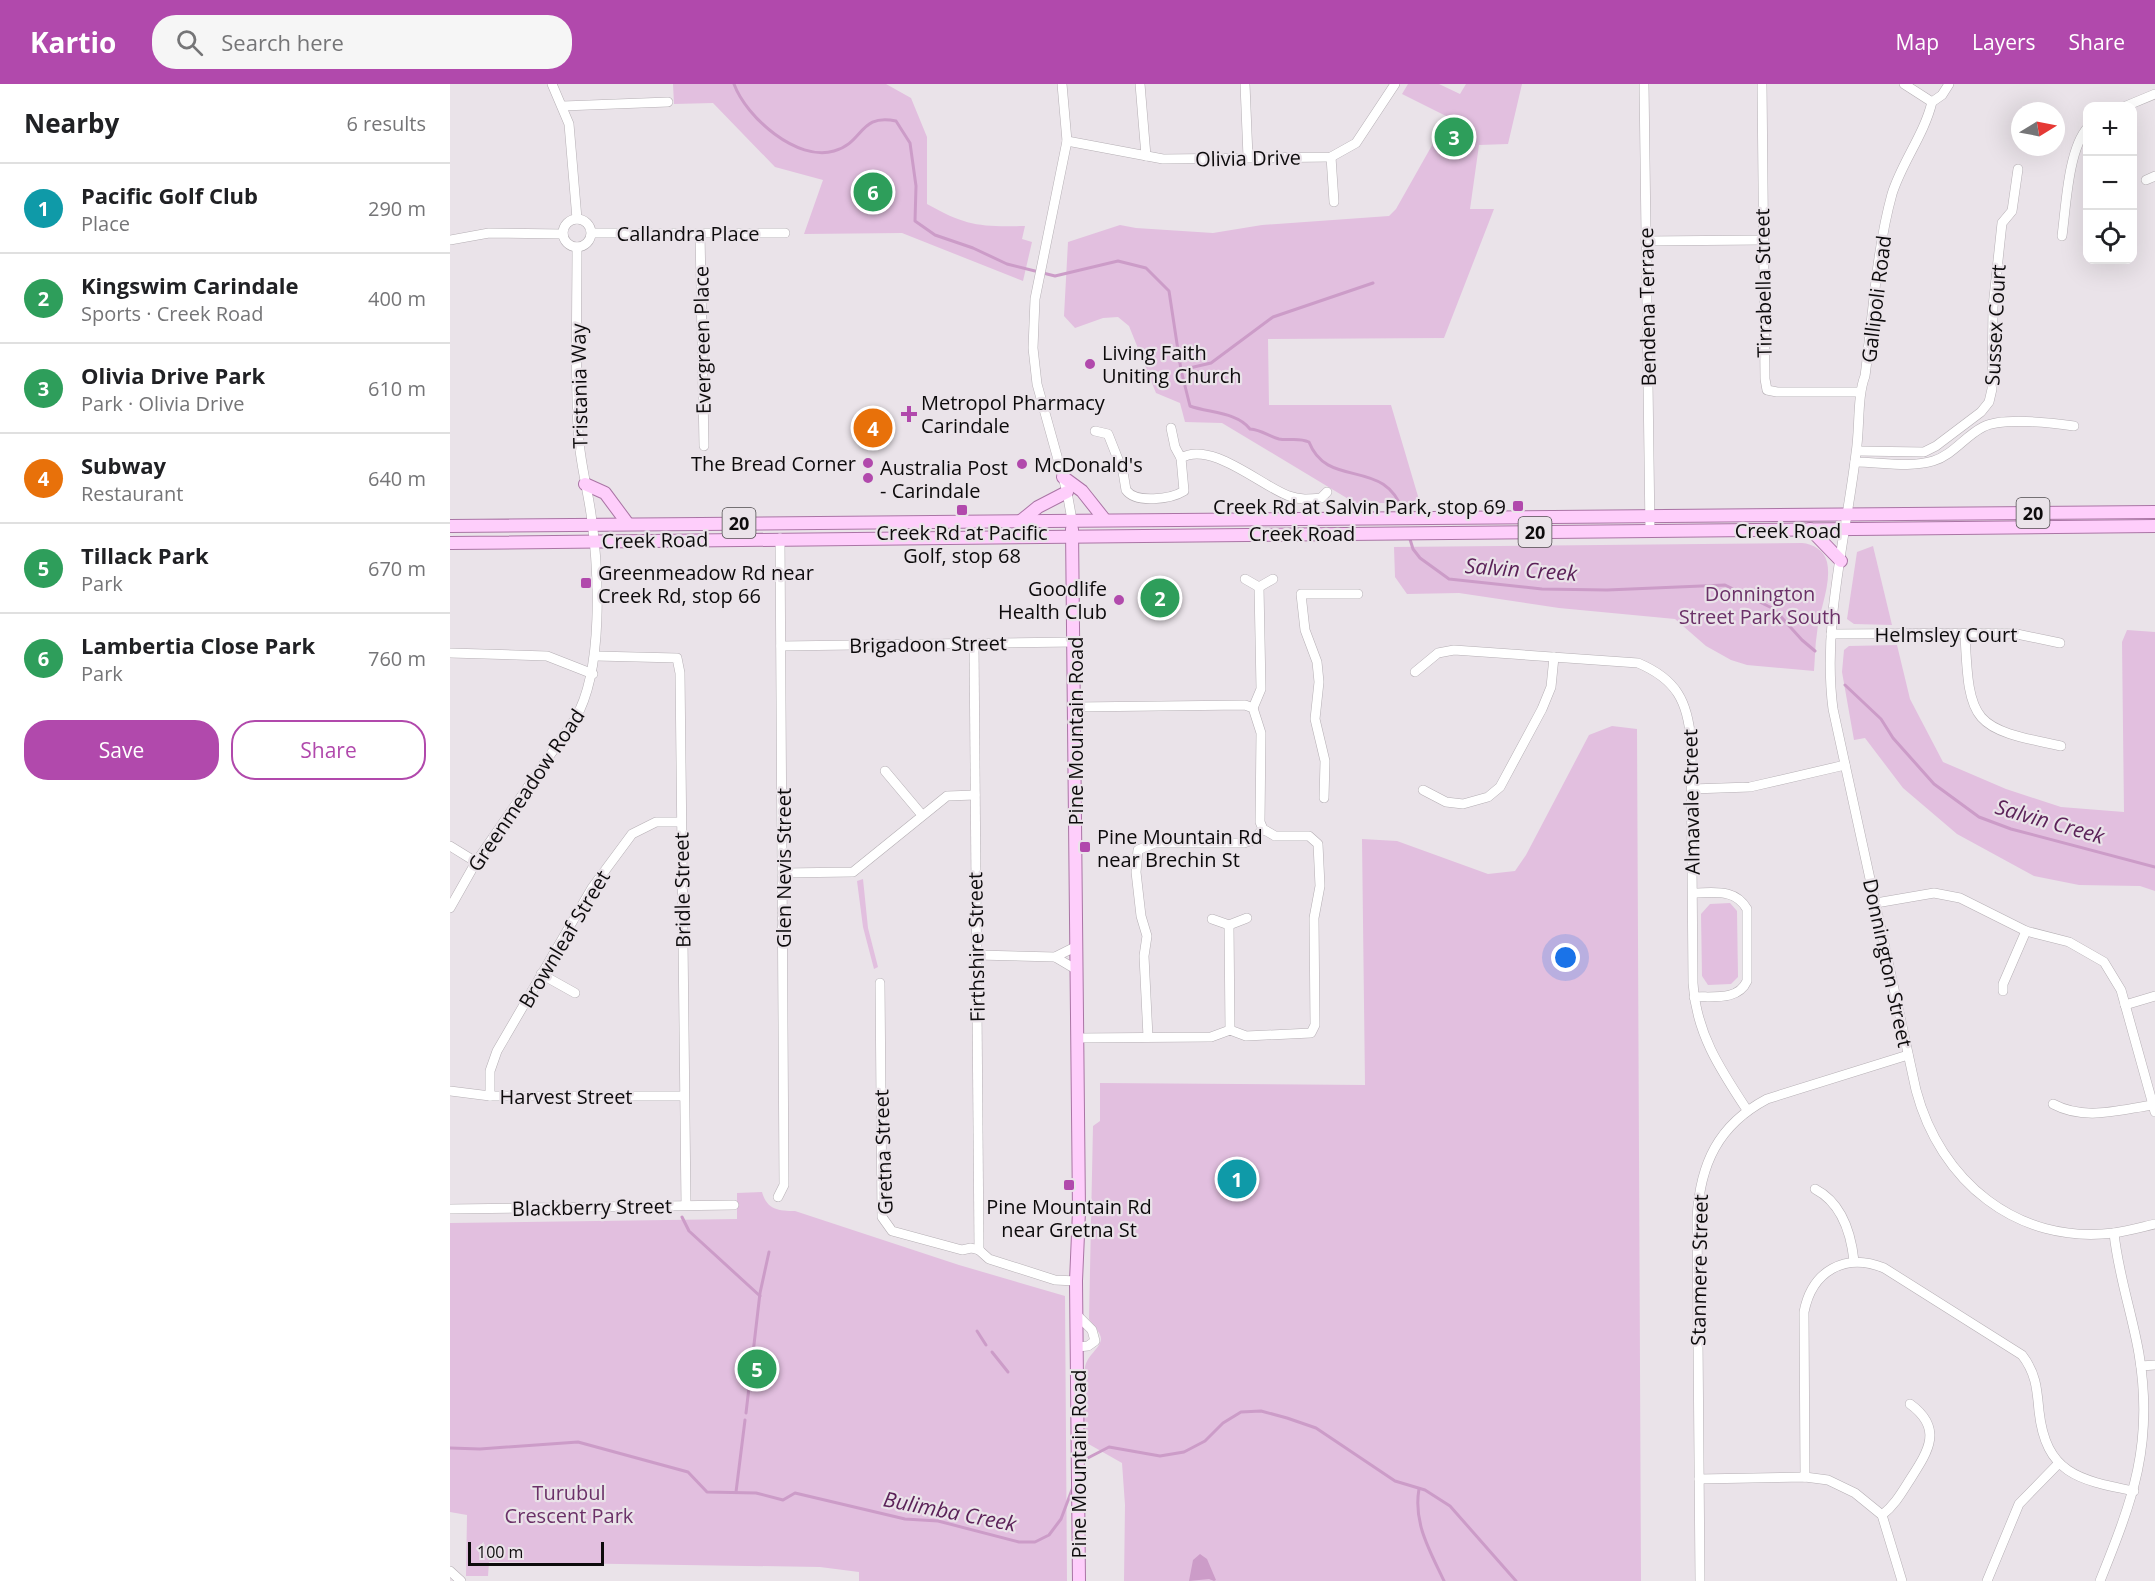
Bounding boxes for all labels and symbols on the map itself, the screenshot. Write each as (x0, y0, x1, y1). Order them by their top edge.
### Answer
north arrow (2011, 102, 2065, 156)
pin: 3 (1434, 115, 1474, 160)
street label: Olivia Drive (1195, 144, 1301, 172)
pin: 6 (854, 170, 892, 214)
street label: Tirrabella Street (1748, 208, 1778, 358)
street label: Callandra Place (617, 220, 759, 247)
street label: Bendena Terrace (1632, 227, 1662, 387)
street label: Gallipoli Road (1855, 234, 1897, 364)
street label: Sussex Court (1978, 264, 2012, 386)
street label: Evergreen Place (687, 266, 717, 414)
street label: Tristania Way (564, 322, 594, 449)
place label: Living Faith Uniting Church (1102, 339, 1242, 389)
marker: Living Faith Uniting Church (1083, 357, 1097, 371)
place label: Metropol Pharmacy Carindale (921, 389, 1106, 439)
pin: 4 (854, 406, 892, 450)
marker: Metropol Pharmacy Carindale (902, 407, 916, 421)
place label: The Bread Corner (691, 450, 856, 477)
place label: McDonald's (1034, 451, 1143, 478)
place label: Australia Post - Carindale (880, 454, 1008, 504)
marker: The Bread Corner (861, 456, 875, 470)
marker: McDonald's (1015, 457, 1029, 471)
marker: Australia Post - Carindale (861, 471, 875, 485)
place label: Creek Rd at Salvin Park, stop 69 (1213, 493, 1506, 520)
road number: 20 (2016, 498, 2050, 528)
marker: Creek Rd at Salvin Park, stop 69 (1511, 499, 1525, 513)
marker: Creek Rd at Pacific Golf, stop 68 (955, 503, 969, 517)
road number: 20 (722, 508, 756, 538)
road number: 20 (1518, 517, 1552, 547)
street label: Creek Road (1735, 517, 1841, 544)
place label: Creek Rd at Pacific Golf, stop 68 (876, 519, 1048, 569)
street label: Creek Road (1249, 520, 1355, 547)
street label: Creek Road (601, 526, 709, 554)
water label: Salvin Creek (1464, 551, 1579, 587)
place label: Greenmeadow Rd near Creek Rd, stop 66 (598, 559, 814, 609)
place label: Goodlife Health Club (998, 575, 1107, 625)
marker: Greenmeadow Rd near Creek Rd, stop 66 (579, 576, 593, 590)
pin: 2 (1140, 576, 1180, 620)
park label: Donnington Street Park South (1679, 580, 1841, 630)
marker: Goodlife Health Club (1112, 593, 1126, 607)
street label: Helmsley Court (1875, 621, 2017, 648)
street label: Brigadoon Street (849, 629, 1007, 659)
street label: Pine Mountain Road (1062, 637, 1089, 825)
street label: Greenmeadow Road (461, 703, 591, 877)
street label: Almavale Street (1676, 729, 1706, 875)
street label: Glen Nevis Street (770, 788, 797, 948)
water label: Salvin Creek (1992, 792, 2108, 850)
place label: Pine Mountain Rd near Brechin St (1097, 823, 1263, 873)
street label: Bridle Street (667, 832, 697, 948)
marker: Pine Mountain Rd near Brechin St (1078, 840, 1092, 854)
street label: Brownleaf Street (512, 865, 616, 1013)
street label: Firthshire Street (961, 872, 991, 1022)
street label: Donnington Street (1857, 876, 1919, 1050)
your location (1551, 943, 1580, 972)
street label: Harvest Street (500, 1083, 632, 1110)
street label: Gretna Street (867, 1089, 899, 1215)
pin: 1 (1218, 1156, 1256, 1202)
marker: Pine Mountain Rd near Gretna St (1062, 1178, 1076, 1192)
street label: Blackberry Street (512, 1192, 672, 1222)
place label: Pine Mountain Rd near Gretna St (986, 1193, 1152, 1243)
street label: Stanmere Street (1684, 1194, 1714, 1346)
pin: 5 (738, 1346, 776, 1392)
street label: Pine Mountain Road (1065, 1370, 1092, 1558)
park label: Turubul Crescent Park (505, 1479, 634, 1529)
water label: Bulimba Creek (881, 1484, 1020, 1538)
scale bar (468, 1539, 604, 1566)

